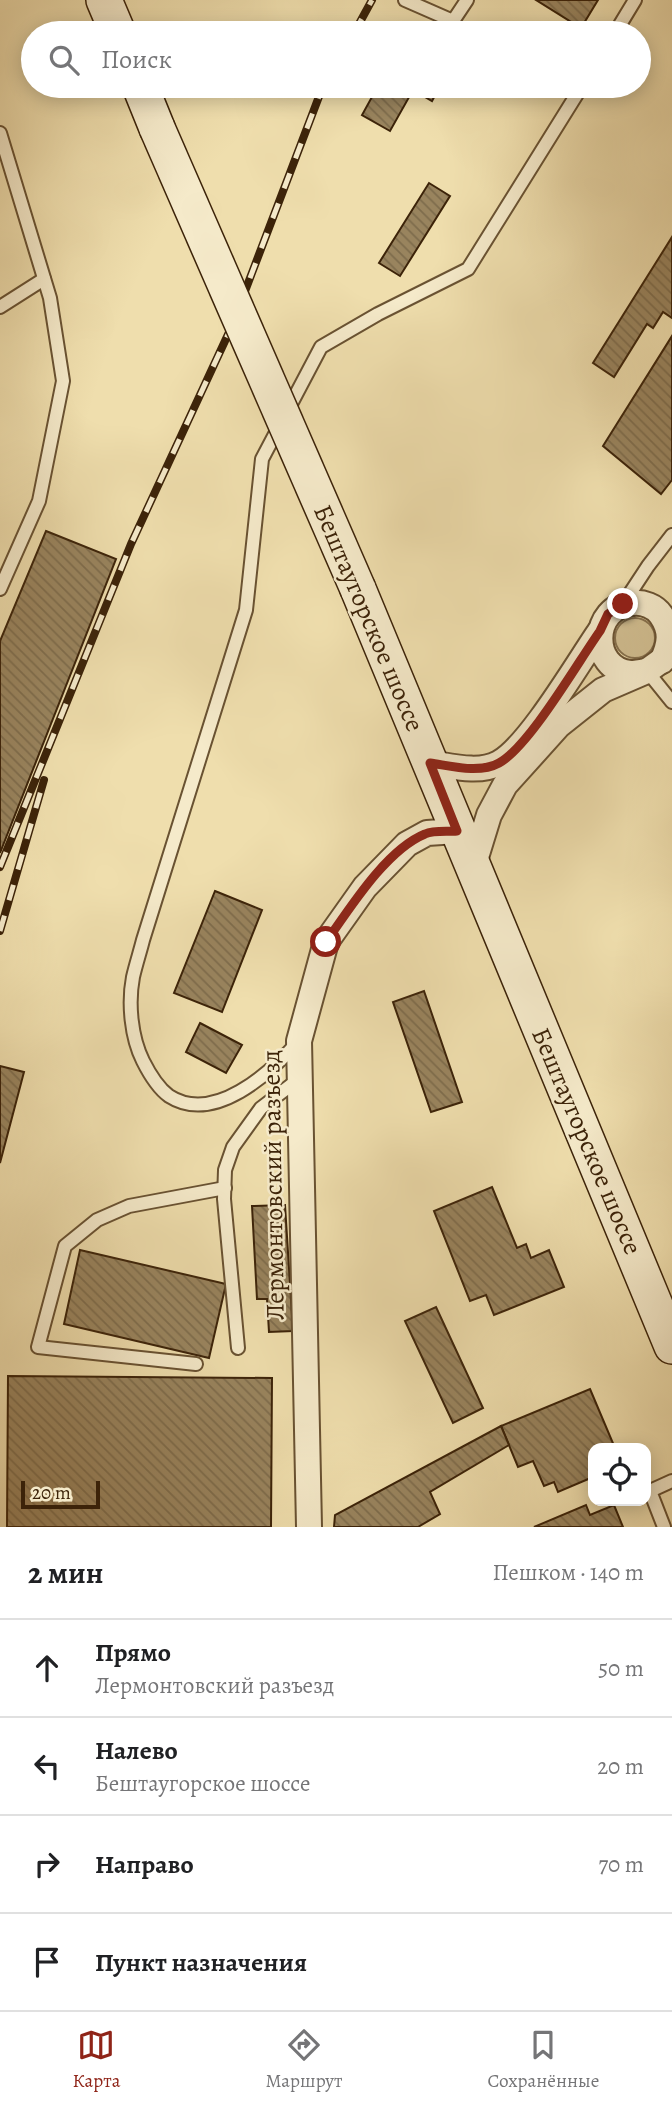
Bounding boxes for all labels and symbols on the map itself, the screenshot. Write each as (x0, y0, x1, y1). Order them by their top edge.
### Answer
street label: Бештаугорское шоссе (305, 499, 433, 737)
route end (607, 588, 638, 619)
route start (310, 926, 341, 957)
street label: Бештаугорское шоссе (523, 1022, 651, 1260)
street label: Лермонтовский разъезд (253, 1049, 293, 1321)
scale bar (21, 1478, 100, 1510)

